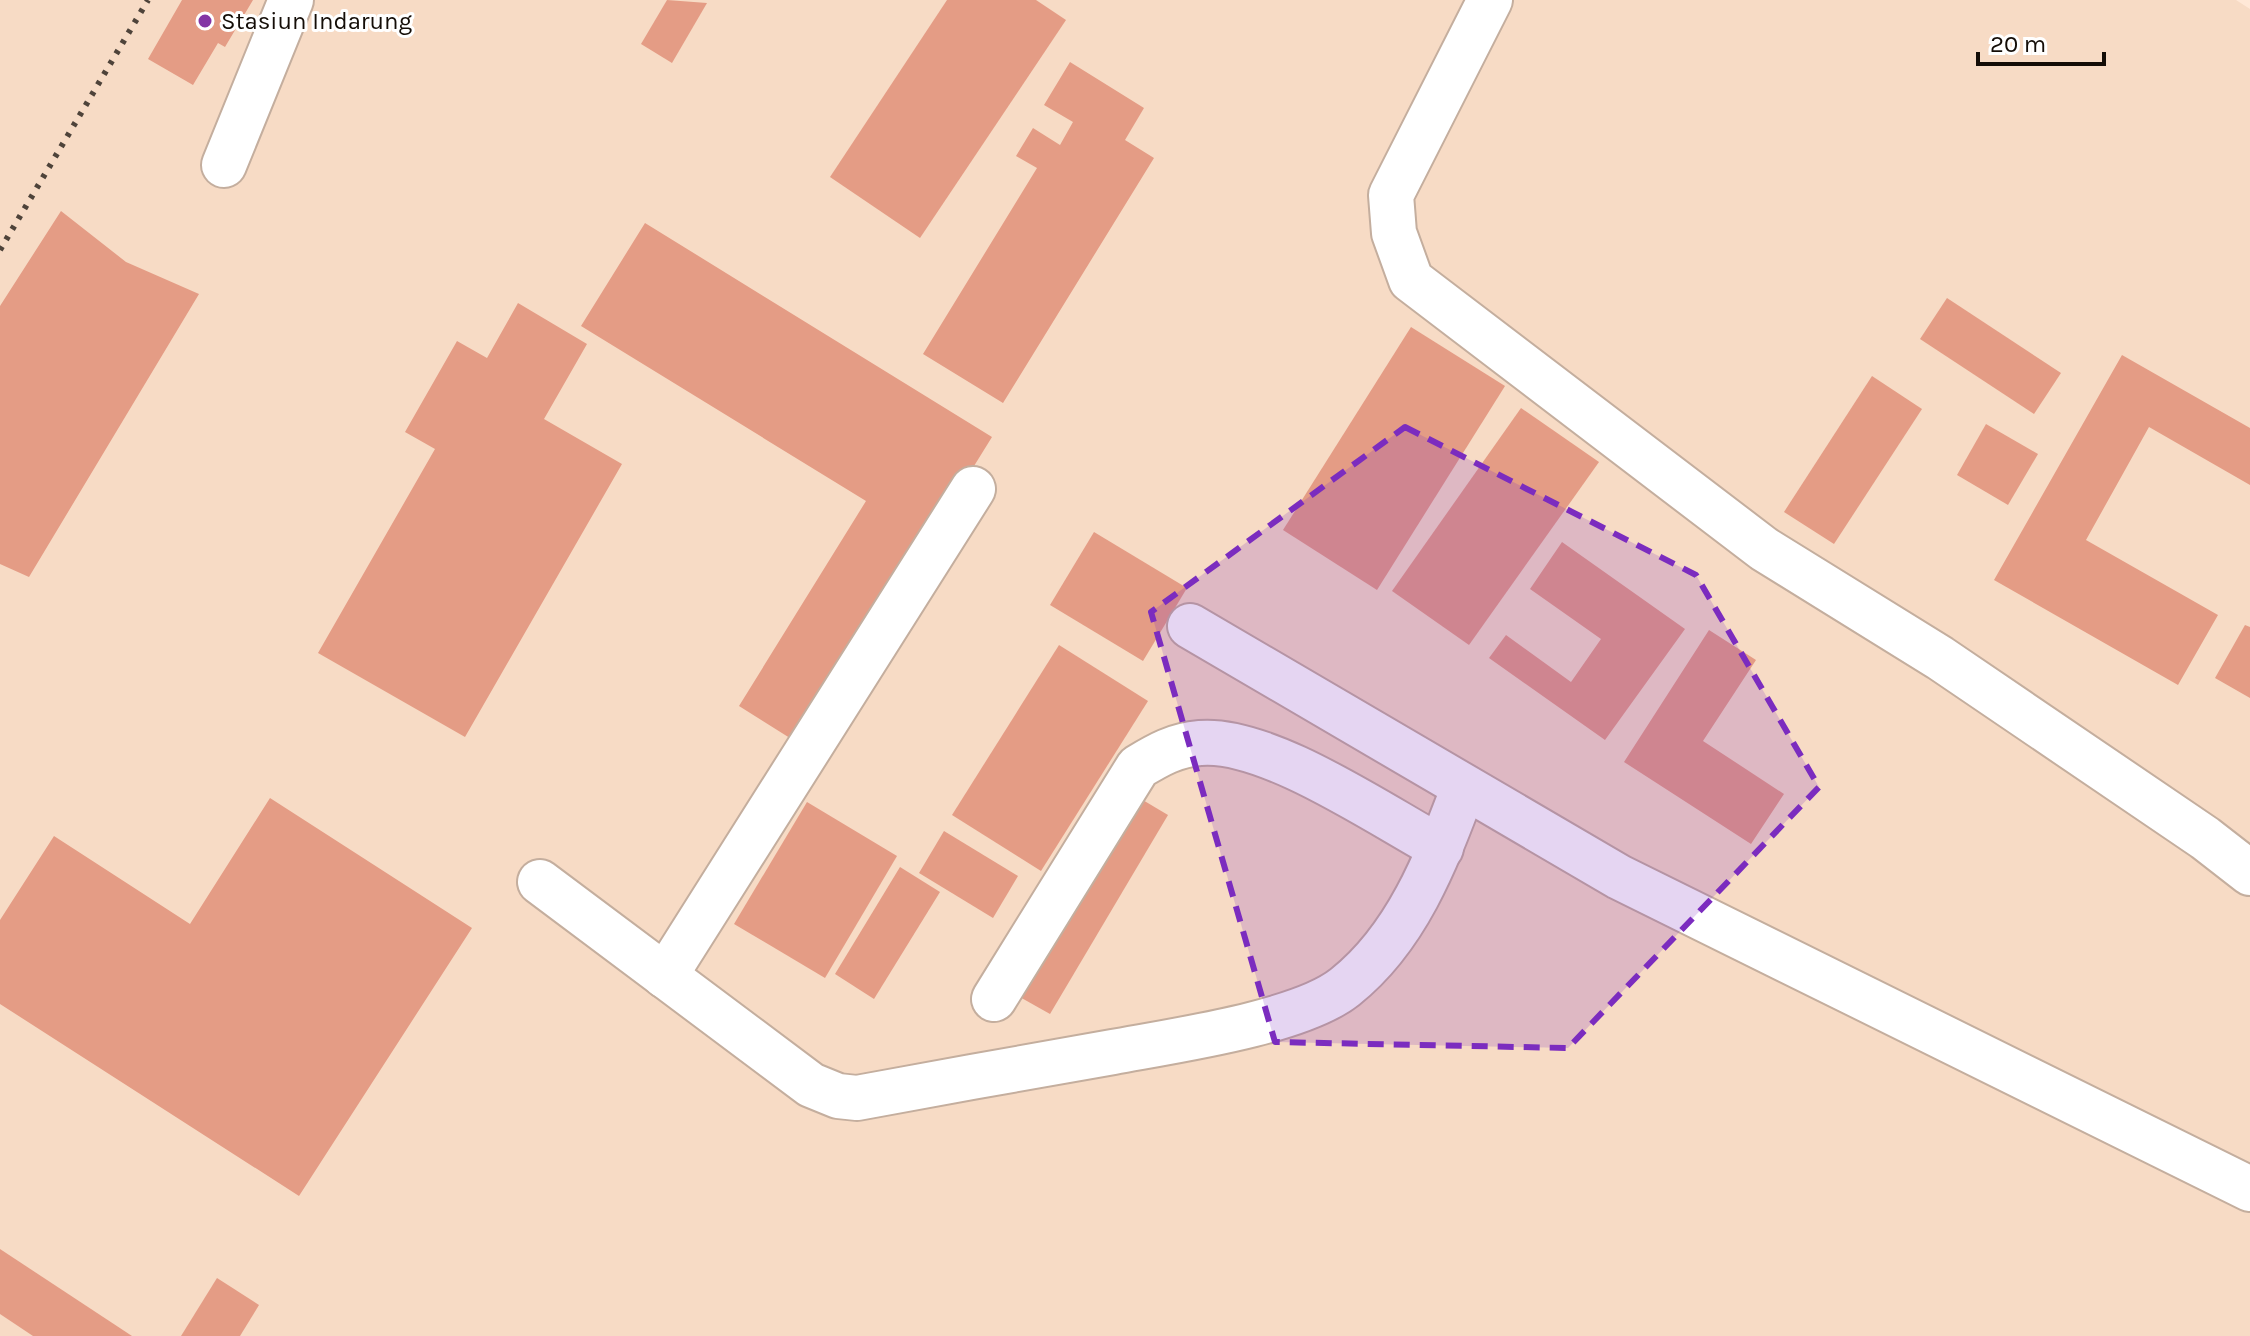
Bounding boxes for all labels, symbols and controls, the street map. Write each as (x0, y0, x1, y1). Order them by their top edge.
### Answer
place label: Stasiun Indarung (221, 7, 413, 35)
marker: Stasiun Indarung (196, 12, 214, 30)
scale bar (1978, 16, 2104, 66)
text: 20 m (1990, 30, 2046, 58)

